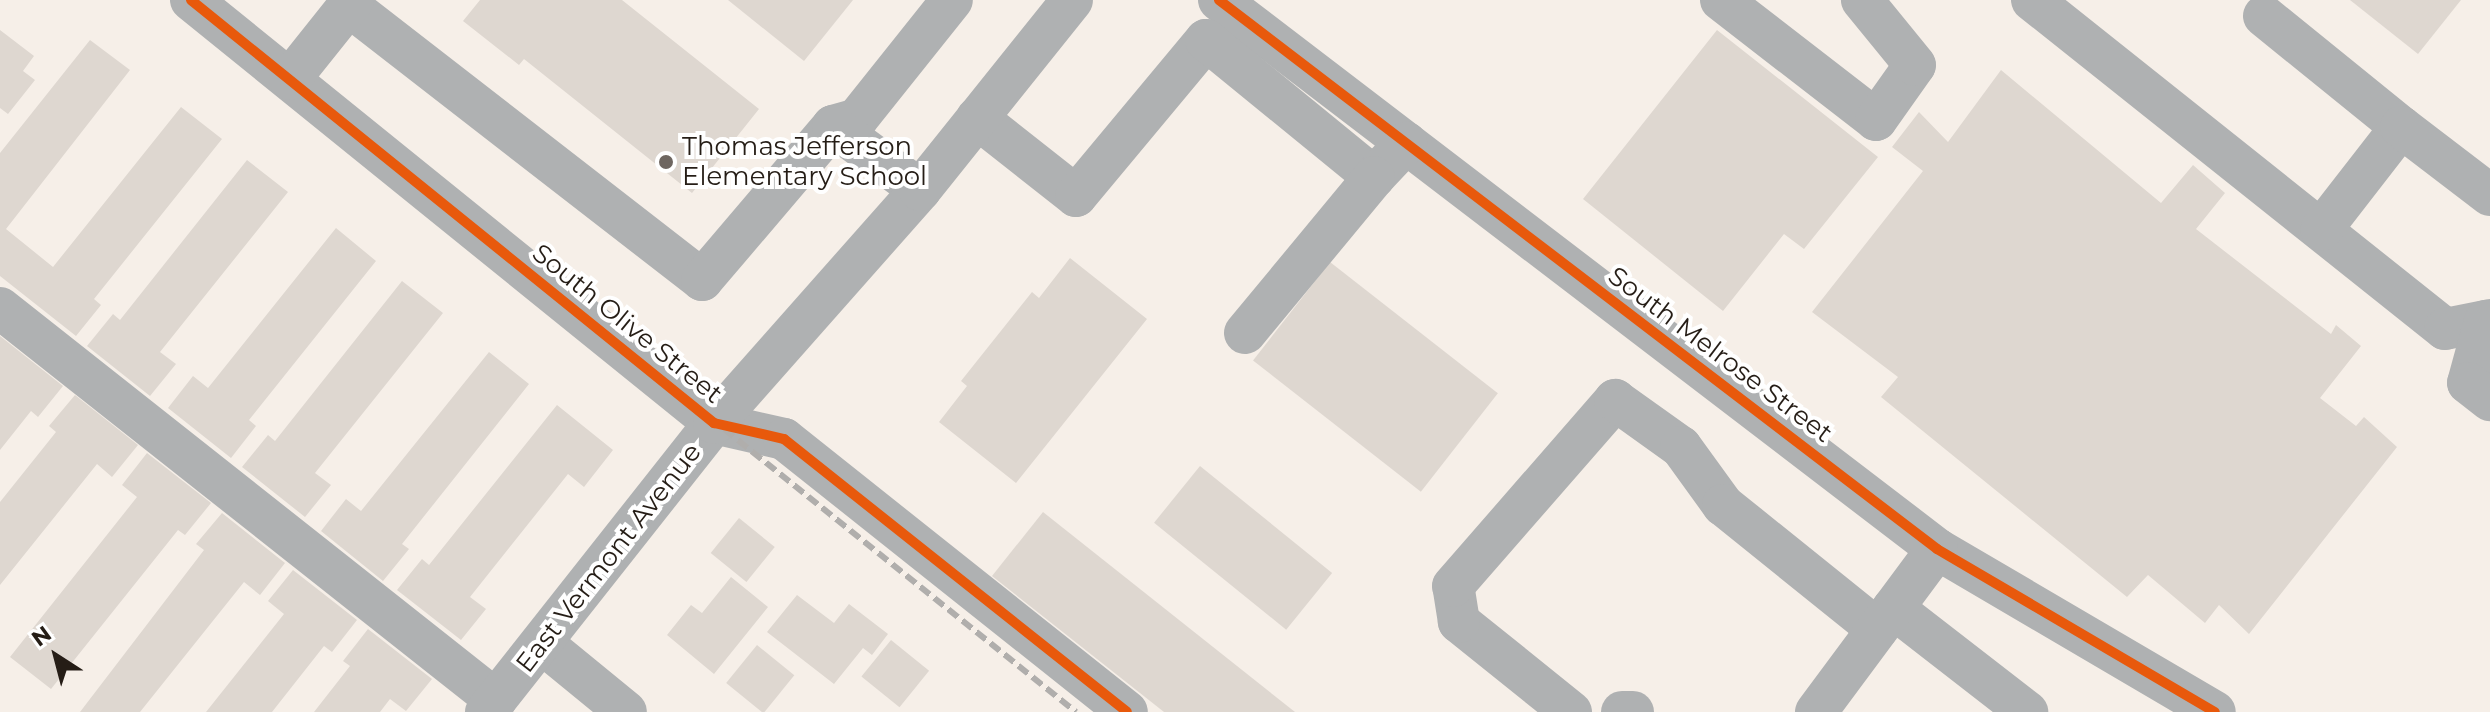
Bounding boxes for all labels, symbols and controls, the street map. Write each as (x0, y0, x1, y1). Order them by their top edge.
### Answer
place label: Thomas Jefferson Elementary School (682, 131, 927, 192)
marker: Thomas Jefferson Elementary School (657, 153, 675, 171)
street label: South Olive Street (526, 238, 728, 410)
street label: South Melrose Street (1602, 261, 1838, 449)
street label: East Vermont Avenue (510, 437, 708, 679)
north arrow (16, 616, 96, 696)
text: N (26, 620, 57, 652)

